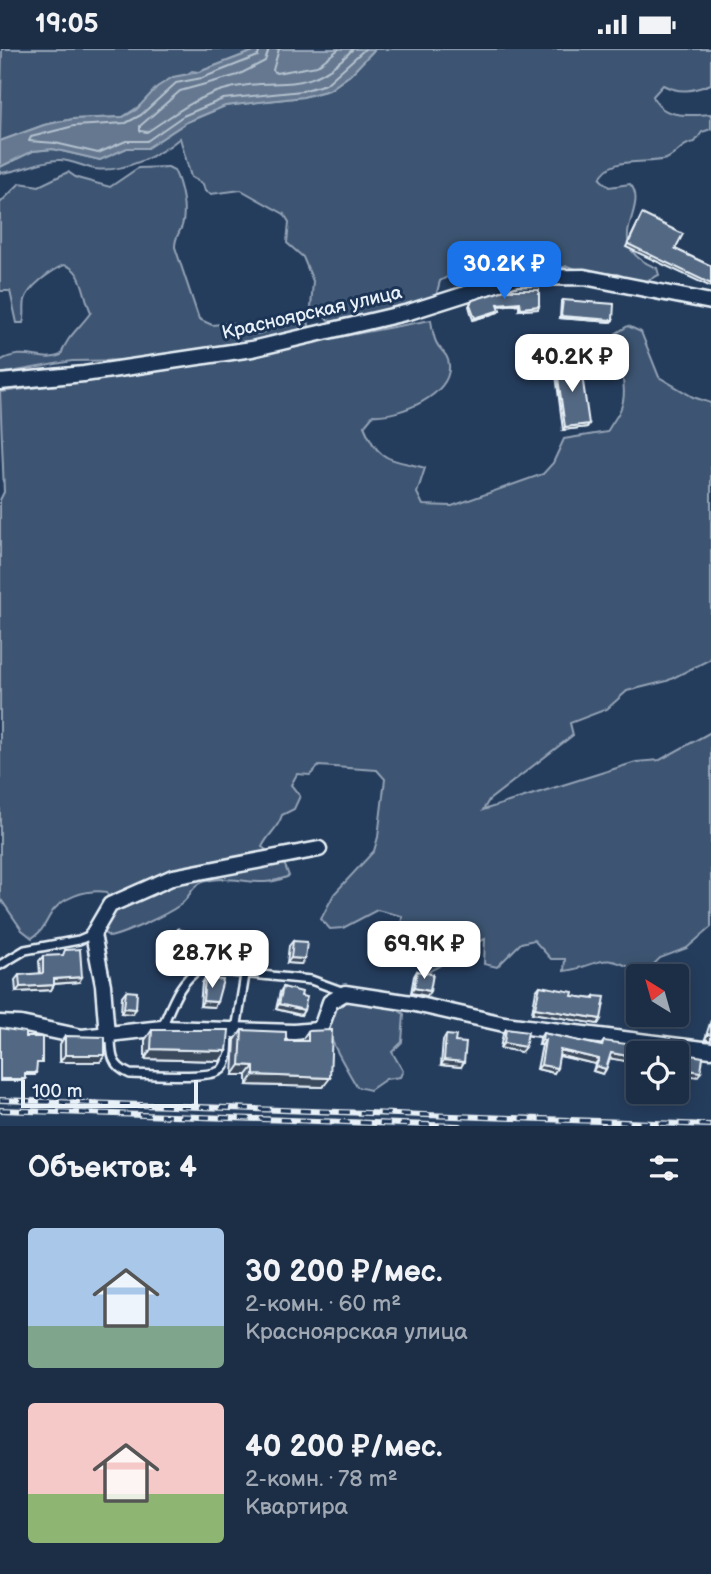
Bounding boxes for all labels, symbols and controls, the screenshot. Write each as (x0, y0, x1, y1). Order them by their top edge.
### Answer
text: 19:05 (35, 9, 99, 40)
pin: 30.2K ₽ (439, 241, 569, 301)
text: 30.2K ₽ (463, 250, 545, 278)
street label: Красноярская улица (220, 281, 404, 345)
pin: 40.2K ₽ (507, 335, 637, 394)
text: 40.2K ₽ (531, 343, 613, 371)
pin: 69.9K ₽ (359, 921, 489, 981)
pin: 28.7K ₽ (147, 930, 277, 990)
text: 69.9K ₽ (383, 930, 465, 958)
text: 28.7K ₽ (172, 939, 252, 967)
north arrow (626, 964, 690, 1027)
map controls (626, 964, 689, 1104)
button: locate (626, 1041, 689, 1104)
scale bar (21, 1077, 198, 1109)
text: 100 m (32, 1080, 83, 1103)
icon: filters (645, 1149, 683, 1187)
text: Объектов: 4 (28, 1150, 197, 1186)
text: 30 200 ₽/мес. (245, 1254, 443, 1290)
icon: home (84, 1256, 168, 1340)
text: 2-комн. · 60 m² (245, 1290, 401, 1318)
text: Красноярская улица (245, 1318, 468, 1346)
text: 40 200 ₽/мес. (245, 1429, 443, 1465)
icon: home (84, 1431, 168, 1515)
text: 2-комн. · 78 m² (245, 1465, 398, 1493)
text: Квартира (245, 1493, 348, 1521)

